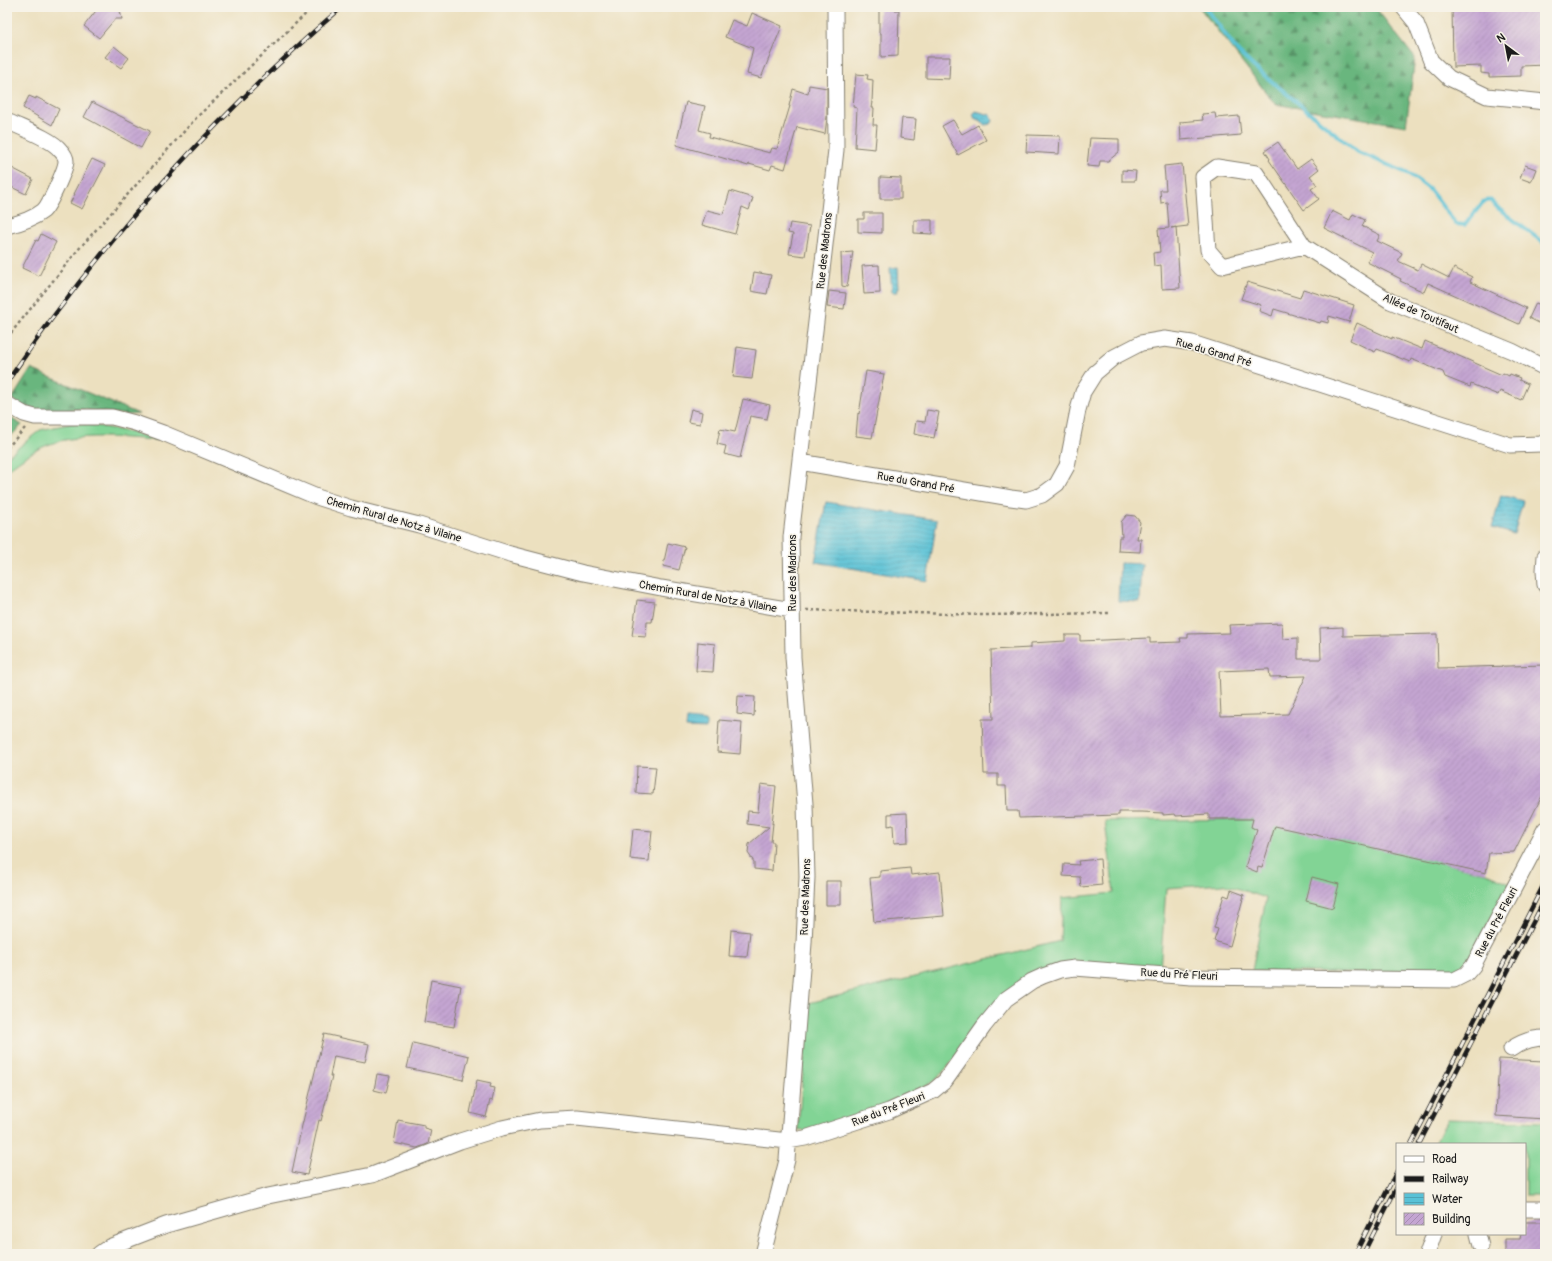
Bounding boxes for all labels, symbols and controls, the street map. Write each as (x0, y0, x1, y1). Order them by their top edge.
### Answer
north arrow (1486, 26, 1526, 66)
text: N (1494, 30, 1508, 45)
street label: Rue des Madrons (814, 212, 835, 290)
street label: Allée de Toutifaut (1381, 291, 1461, 336)
street label: Rue du Grand Pré (1174, 335, 1254, 370)
street label: Rue du Grand Pré (876, 469, 956, 496)
street label: Chemin Rural de Notz à Vilaine (325, 494, 463, 545)
street label: Rue des Madrons (786, 535, 799, 611)
street label: Chemin Rural de Notz à Vilaine (638, 578, 778, 615)
street label: Rue des Madrons (798, 858, 813, 936)
street label: Rue du Pré Fleuri (1473, 885, 1520, 959)
street label: Rue du Pré Fleuri (1140, 966, 1218, 983)
street label: Rue du Pré Fleuri (850, 1090, 927, 1129)
legend (1396, 1143, 1526, 1235)
text: Road (1432, 1152, 1457, 1167)
text: Railway (1432, 1172, 1468, 1187)
text: Water (1432, 1192, 1463, 1207)
text: Building (1432, 1212, 1471, 1227)

